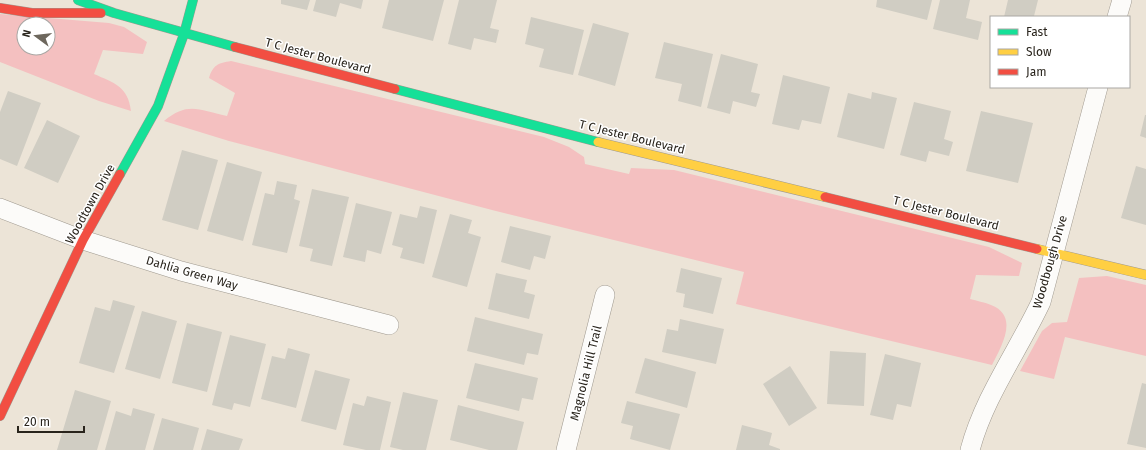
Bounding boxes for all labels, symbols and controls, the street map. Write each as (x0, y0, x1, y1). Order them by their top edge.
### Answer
north arrow (16, 16, 56, 56)
legend (990, 16, 1130, 88)
text: Fast (1026, 25, 1048, 39)
text: N (20, 28, 34, 39)
street label: T C Jester Boulevard (264, 35, 372, 77)
text: Slow (1026, 45, 1052, 59)
text: Jam (1026, 65, 1046, 79)
street label: T C Jester Boulevard (578, 117, 686, 157)
street label: Woodtown Drive (62, 162, 118, 246)
street label: T C Jester Boulevard (892, 193, 1000, 233)
street label: Woodbough Drive (1030, 214, 1070, 310)
street label: Dahlia Green Way (145, 253, 240, 293)
street label: Magnolia Hill Trail (567, 323, 605, 422)
scale bar (18, 408, 84, 434)
text: 20 m (24, 415, 50, 429)

